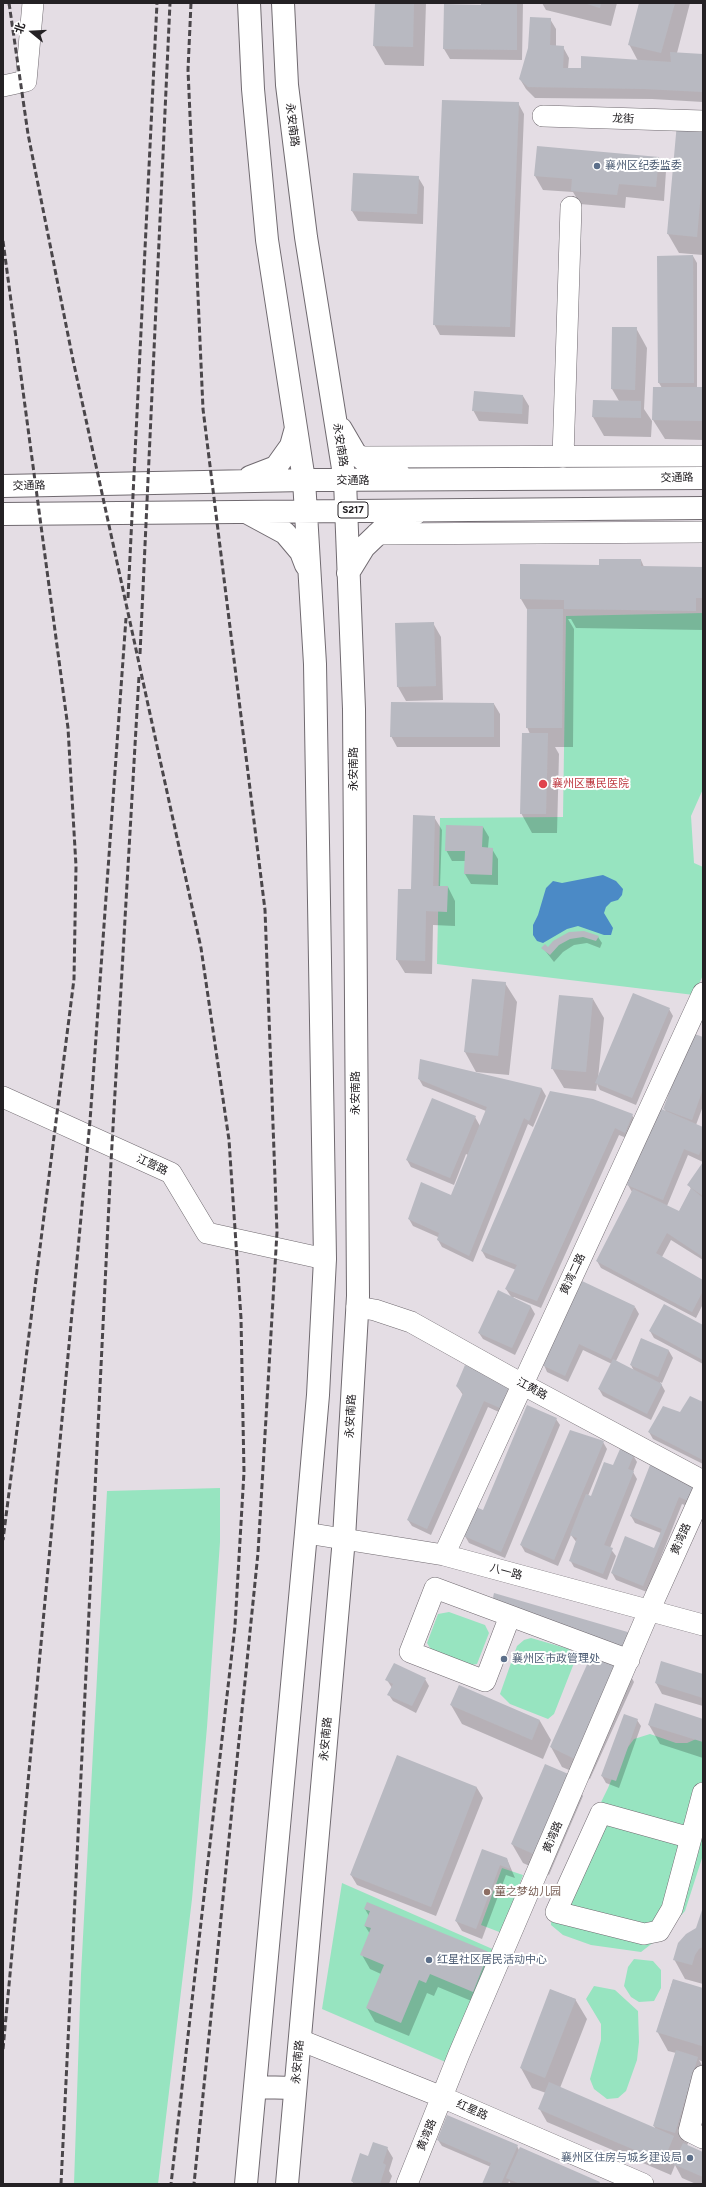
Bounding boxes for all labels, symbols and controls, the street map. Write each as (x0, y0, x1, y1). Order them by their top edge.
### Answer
north arrow (12, 12, 52, 52)
text: 北 (12, 21, 28, 35)
street label: 永安南路 (283, 102, 301, 148)
street label: 龙街 (612, 112, 634, 126)
place label: 襄州区纪委监委 (605, 159, 682, 173)
marker: 襄州区纪委监委 (592, 161, 602, 171)
street label: 永安南路 (330, 422, 350, 468)
street label: 交通路 (660, 471, 694, 485)
street label: 交通路 (337, 474, 369, 488)
street label: 交通路 (12, 479, 46, 493)
road number: S217 (338, 502, 368, 518)
street label: 永安南路 (347, 747, 361, 791)
place label: 襄州区惠民医院 (552, 777, 629, 791)
marker: 襄州区惠民医院 (537, 778, 549, 790)
street label: 永安南路 (349, 1071, 363, 1115)
street label: 江营路 (134, 1152, 170, 1178)
street label: 黄湾二路 (558, 1251, 588, 1297)
street label: 江黄路 (514, 1375, 550, 1403)
street label: 永安南路 (343, 1394, 359, 1438)
street label: 黄湾路 (668, 1521, 694, 1557)
street label: 八一路 (488, 1561, 524, 1583)
place label: 襄州区市政管理处 (512, 1652, 600, 1666)
marker: 襄州区市政管理处 (499, 1654, 509, 1664)
street label: 永安南路 (318, 1717, 334, 1761)
street label: 黄湾路 (540, 1819, 566, 1855)
place label: 童之梦幼儿园 (495, 1885, 561, 1899)
marker: 童之梦幼儿园 (482, 1887, 492, 1897)
place label: 红星社区居民活动中心 (437, 1953, 547, 1967)
marker: 红星社区居民活动中心 (424, 1955, 434, 1965)
street label: 永安南路 (290, 2040, 306, 2084)
street label: 红星路 (454, 2097, 490, 2123)
street label: 黄湾路 (415, 2117, 439, 2153)
place label: 襄州区住房与城乡建设局 (561, 2151, 682, 2165)
marker: 襄州区住房与城乡建设局 (685, 2153, 695, 2163)

